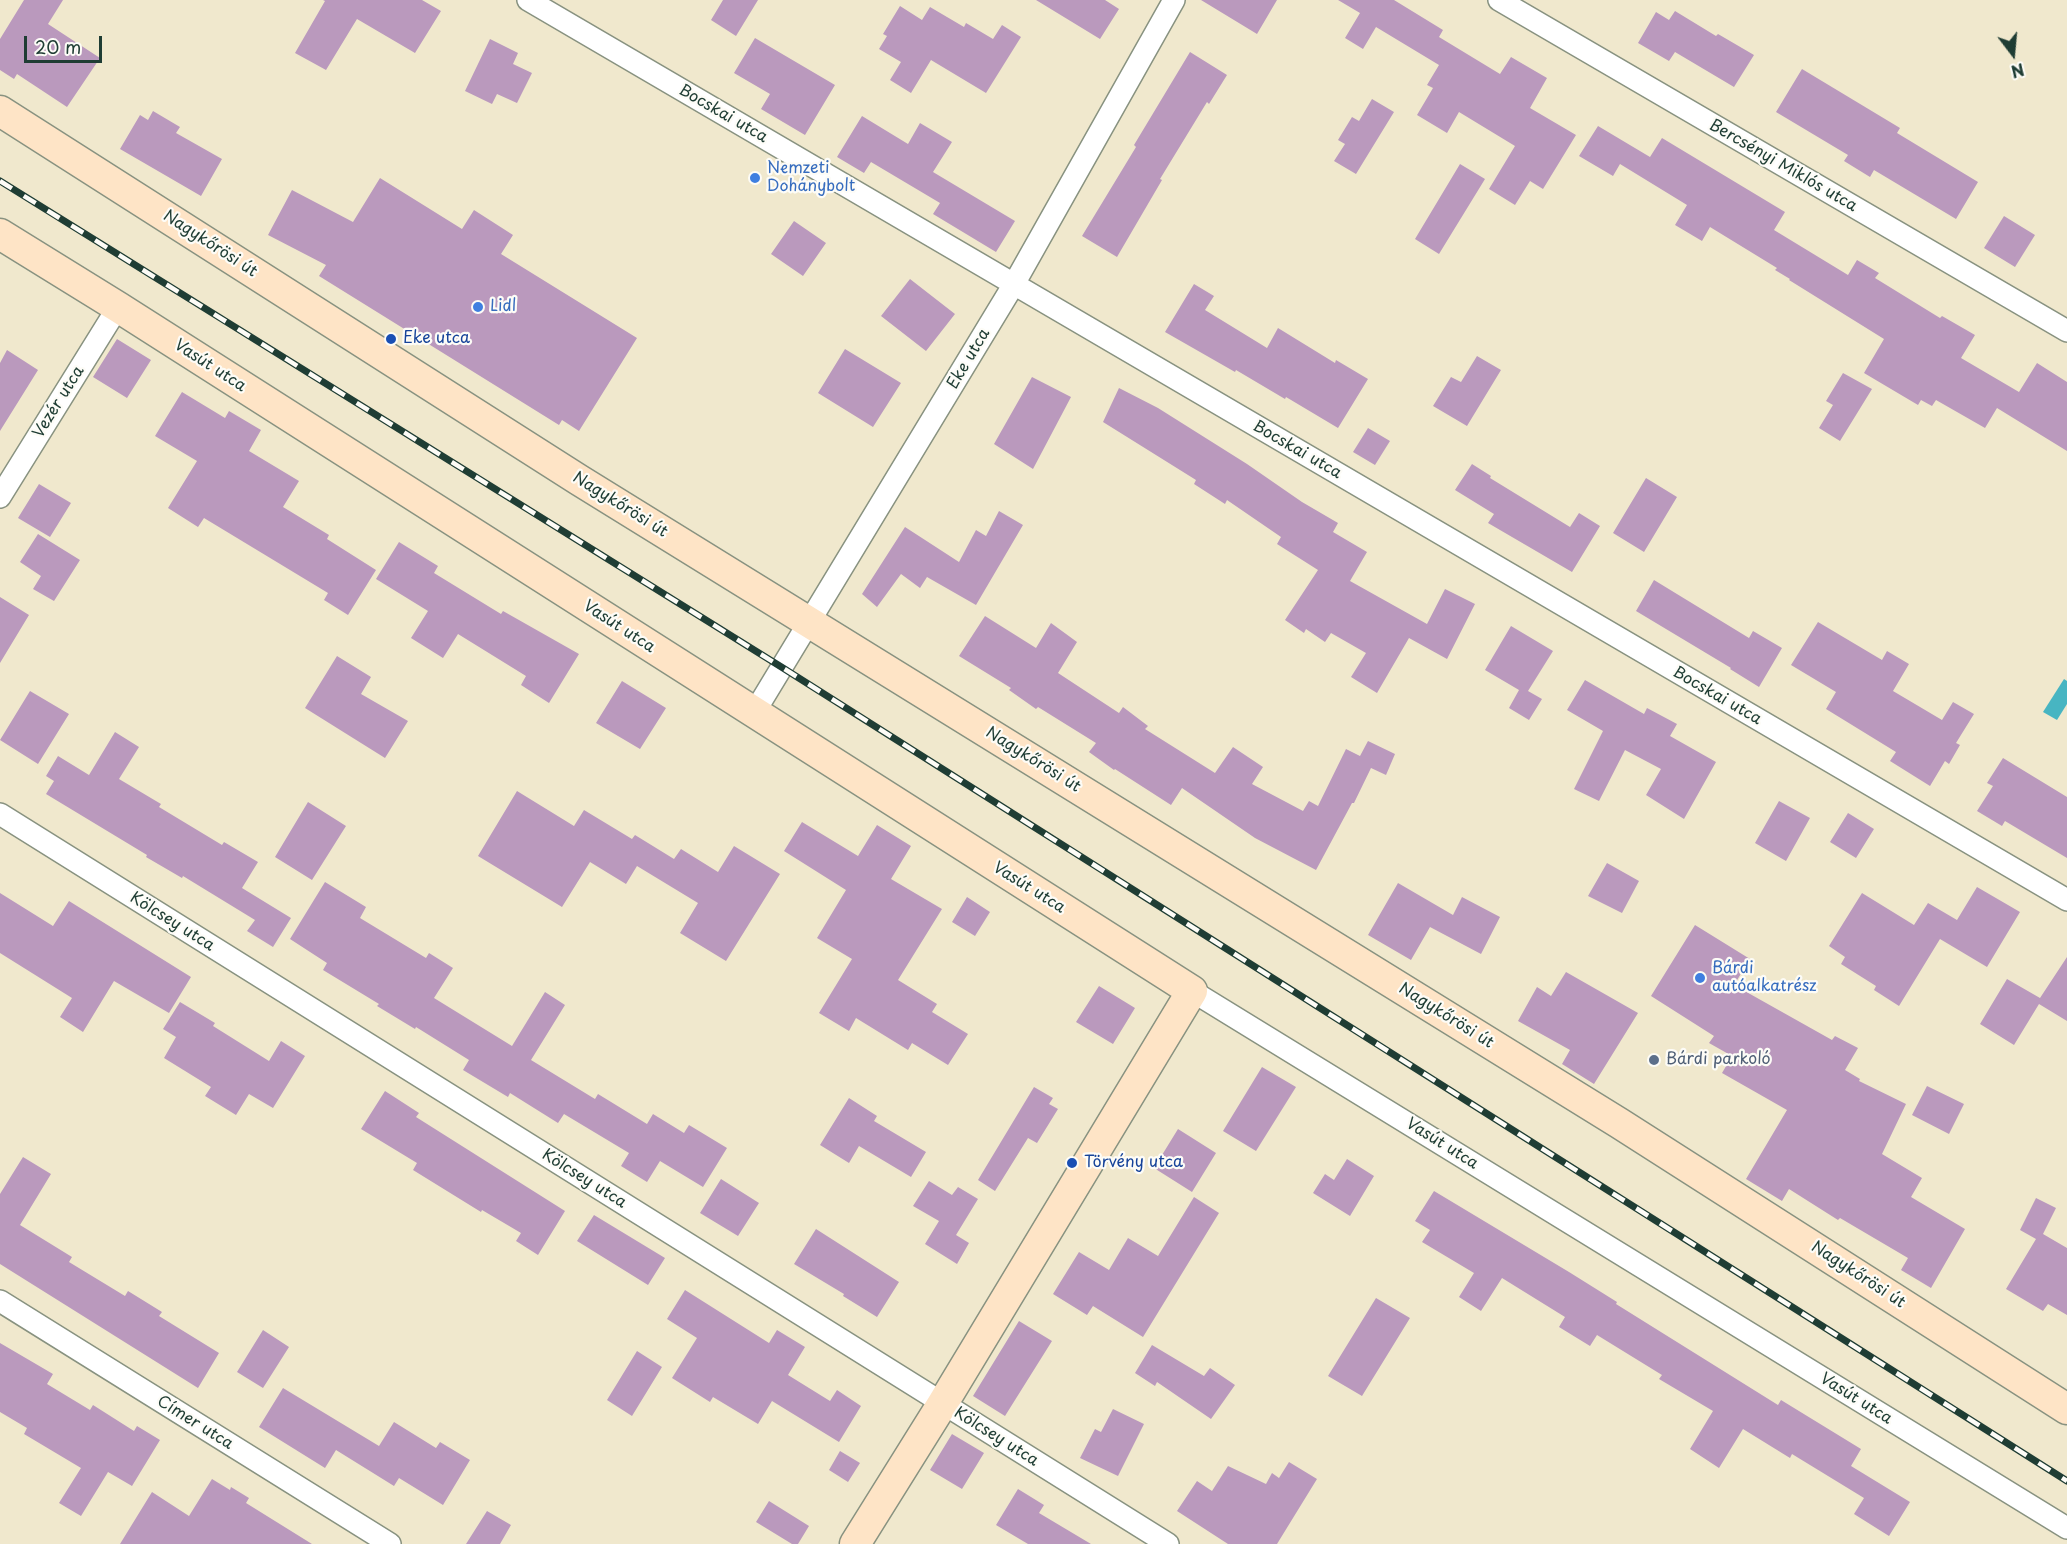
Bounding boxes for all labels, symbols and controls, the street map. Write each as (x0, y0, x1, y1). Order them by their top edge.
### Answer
scale bar (27, 24, 105, 62)
north arrow (1983, 24, 2043, 84)
text: 20 m (35, 33, 81, 60)
text: N (2009, 58, 2027, 85)
street label: Bocskai utca (675, 81, 771, 147)
street label: Bercsényi Miklós utca (1706, 116, 1860, 216)
place label: Nemzeti Dohánybolt (767, 159, 855, 197)
marker: Nemzeti Dohánybolt (748, 171, 762, 185)
street label: Nagykőrösi út (159, 206, 261, 282)
place label: Lidl (490, 297, 516, 317)
marker: Lidl (471, 300, 485, 314)
street label: Eke utca (944, 325, 994, 393)
place label: Eke utca (403, 329, 470, 349)
marker: Eke utca (384, 332, 398, 346)
street label: Vasút utca (171, 336, 249, 396)
street label: Vezér utca (29, 363, 89, 441)
street label: Bocskai utca (1249, 417, 1345, 483)
street label: Nagykőrösi út (569, 468, 671, 542)
street label: Vasút utca (580, 597, 658, 657)
street label: Bocskai utca (1669, 663, 1765, 729)
street label: Nagykőrösi út (982, 723, 1084, 797)
street label: Vasút utca (989, 858, 1069, 918)
street label: Kölcsey utca (126, 888, 218, 956)
place label: Bárdi autóalkatrész (1712, 959, 1816, 997)
marker: Bárdi autóalkatrész (1693, 971, 1707, 985)
street label: Nagykőrösi út (1395, 979, 1497, 1053)
place label: Bárdi parkoló (1666, 1050, 1771, 1070)
marker: Bárdi parkoló (1647, 1053, 1661, 1067)
street label: Vasút utca (1402, 1114, 1482, 1174)
street label: Kölcsey utca (538, 1145, 630, 1213)
place label: Törvény utca (1084, 1153, 1183, 1173)
marker: Törvény utca (1065, 1156, 1079, 1170)
street label: Nagykőrösi út (1807, 1237, 1909, 1313)
street label: Vasút utca (1816, 1369, 1896, 1429)
street label: Címer utca (153, 1392, 237, 1454)
street label: Kölcsey utca (950, 1403, 1042, 1471)

